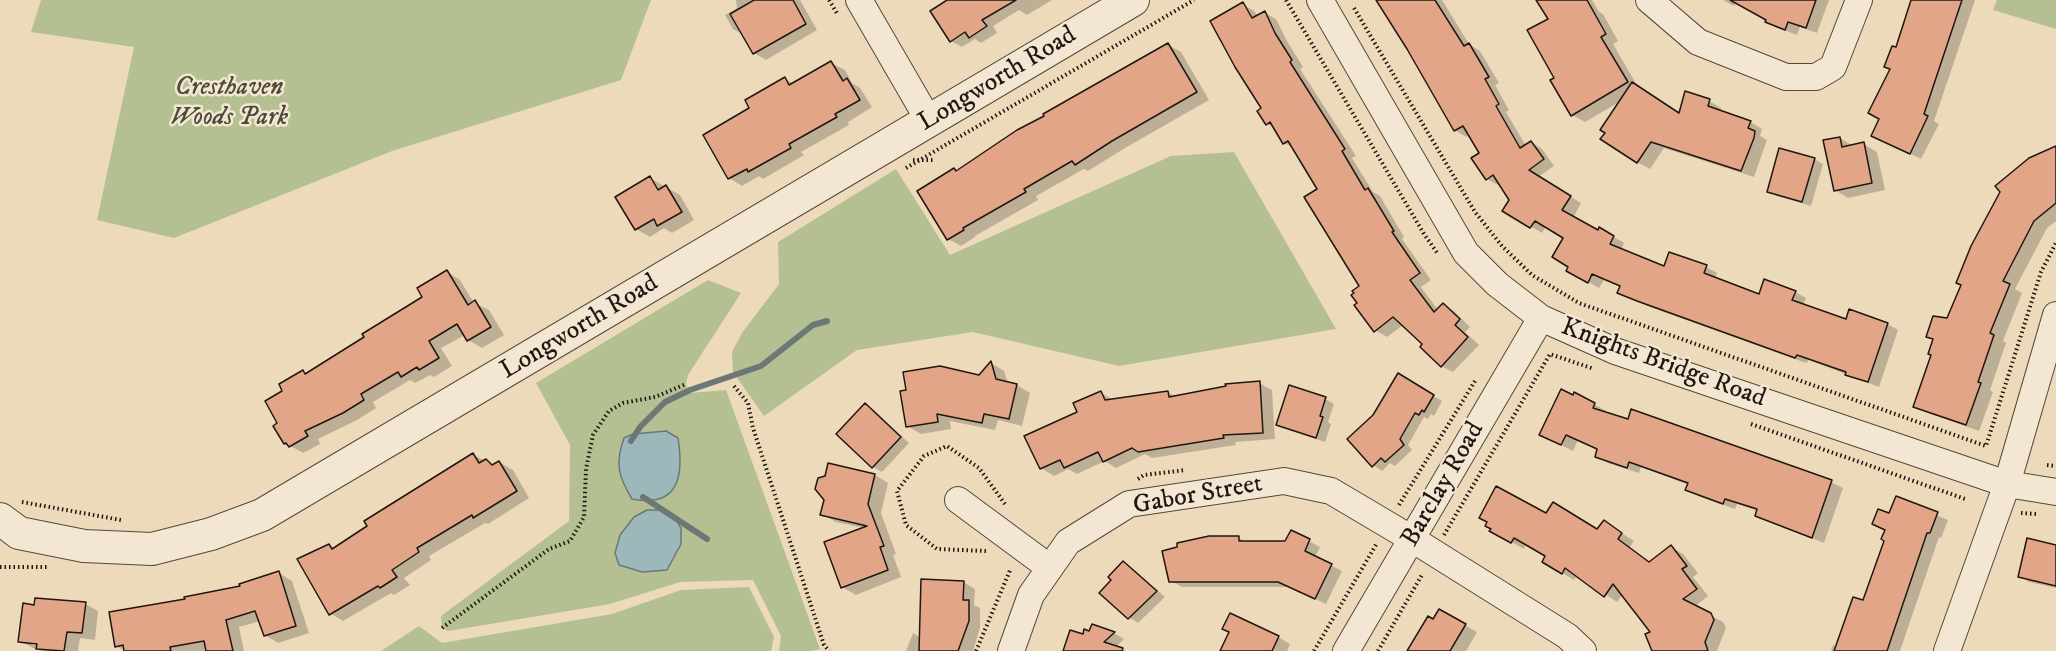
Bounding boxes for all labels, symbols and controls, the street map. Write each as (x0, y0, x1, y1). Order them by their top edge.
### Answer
street label: Longworth Road (914, 21, 1082, 139)
park label: Cresthaven Woods Park (170, 73, 288, 134)
street label: Longworth Road (496, 269, 664, 387)
street label: Knights Bridge Road (1556, 312, 1770, 416)
street label: Barclay Road (1396, 417, 1492, 553)
street label: Gabor Street (1131, 469, 1265, 523)

